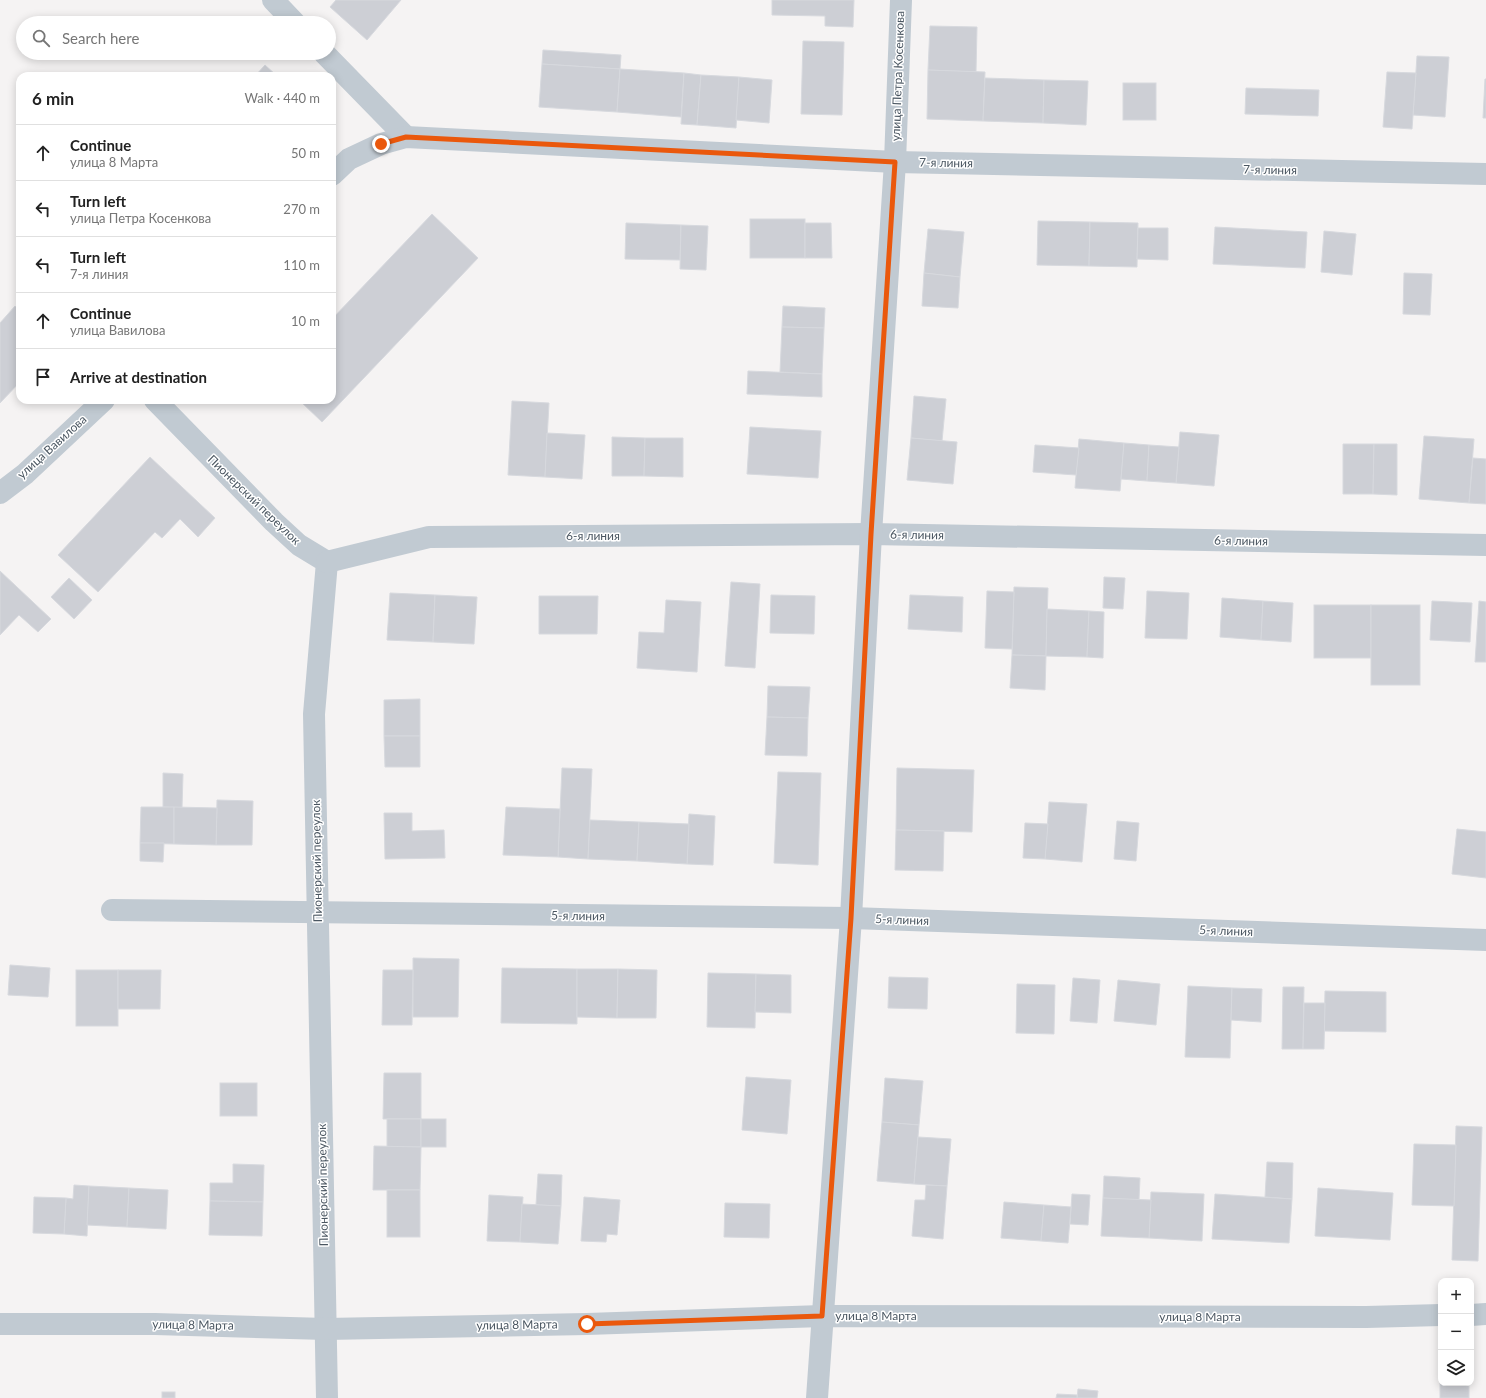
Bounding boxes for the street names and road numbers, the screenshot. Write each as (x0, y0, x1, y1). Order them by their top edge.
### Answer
street label: улица Петра Косенкова (888, 11, 907, 141)
street label: 7-я линия (919, 155, 973, 170)
street label: 7-я линия (1243, 162, 1297, 177)
street label: улица Вавилова (14, 412, 89, 482)
street label: Пионерский переулок (205, 452, 304, 548)
street label: 6-я линия (890, 527, 944, 542)
street label: 6-я линия (566, 528, 620, 543)
street label: 6-я линия (1214, 533, 1268, 548)
street label: Пионерский переулок (308, 799, 325, 923)
street label: 5-я линия (551, 908, 605, 923)
street label: 5-я линия (875, 911, 929, 928)
street label: 5-я линия (1199, 922, 1253, 939)
street label: Пионерский переулок (314, 1123, 331, 1247)
street label: улица 8 Марта (835, 1308, 917, 1323)
street label: улица 8 Марта (1159, 1309, 1241, 1324)
street label: улица 8 Марта (152, 1316, 234, 1333)
street label: улица 8 Марта (476, 1316, 558, 1333)

